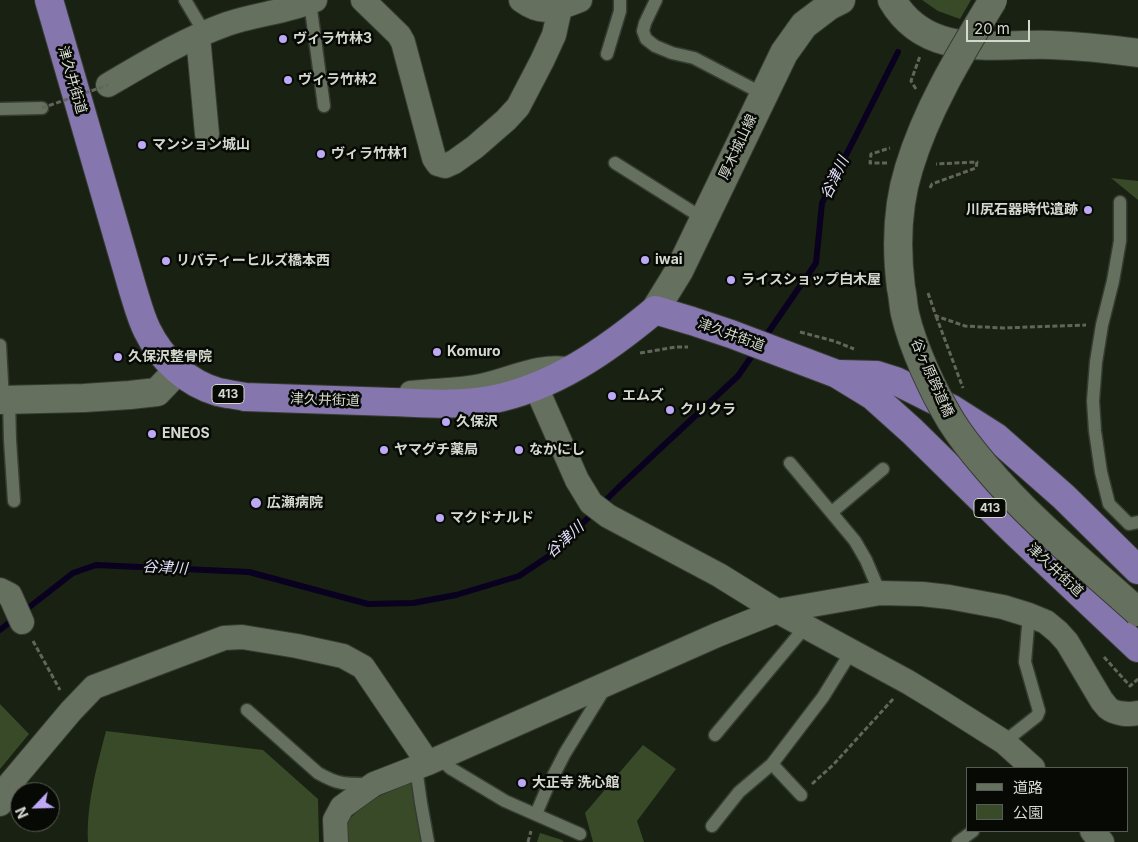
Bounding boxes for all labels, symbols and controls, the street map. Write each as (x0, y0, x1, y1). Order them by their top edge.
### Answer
scale bar (968, 10, 1032, 42)
text: 20 m (974, 19, 1010, 38)
place label: ヴィラ竹林3 (293, 31, 372, 47)
marker: ヴィラ竹林3 (277, 33, 289, 45)
street label: 津久井街道 (54, 44, 90, 116)
place label: ヴィラ竹林2 (298, 72, 377, 88)
marker: ヴィラ竹林2 (282, 74, 294, 86)
street label: 厚木城山線 (716, 112, 760, 182)
place label: マンション城山 (152, 137, 250, 153)
marker: マンション城山 (136, 139, 148, 151)
place label: ヴィラ竹林1 (331, 146, 407, 162)
marker: ヴィラ竹林1 (315, 148, 327, 160)
water label: 谷津川 (817, 154, 853, 202)
place label: 川尻石器時代遺跡 (966, 202, 1078, 218)
marker: 川尻石器時代遺跡 (1082, 204, 1094, 216)
place label: iwai (655, 252, 683, 268)
place label: リバティーヒルズ橋本西 (176, 253, 330, 269)
marker: iwai (639, 254, 651, 266)
marker: リバティーヒルズ橋本西 (160, 255, 172, 267)
place label: ライスショップ白木屋 (741, 272, 881, 288)
marker: ライスショップ白木屋 (725, 274, 737, 286)
street label: 津久井街道 (695, 315, 767, 355)
street label: 谷ヶ原跨道橋 (907, 336, 957, 420)
place label: Komuro (447, 344, 501, 360)
marker: Komuro (431, 346, 443, 358)
place label: 久保沢整骨院 (128, 349, 212, 365)
marker: 久保沢整骨院 (112, 351, 124, 363)
road number: 413 (212, 384, 244, 404)
place label: エムズ (622, 388, 664, 404)
street label: 津久井街道 (290, 390, 360, 410)
marker: エムズ (606, 390, 618, 402)
place label: クリクラ (680, 402, 736, 418)
marker: クリクラ (664, 404, 676, 416)
place label: 久保沢 (456, 414, 498, 430)
marker: 久保沢 (440, 416, 452, 428)
place label: ENEOS (162, 426, 210, 442)
marker: ENEOS (146, 428, 158, 440)
place label: ヤマグチ薬局 (394, 442, 478, 458)
place label: なかにし (529, 442, 585, 458)
marker: ヤマグチ薬局 (378, 444, 390, 456)
marker: なかにし (513, 444, 525, 456)
place label: 広瀬病院 (267, 495, 323, 511)
marker: 広瀬病院 (249, 496, 263, 510)
road number: 413 (974, 498, 1006, 518)
place label: マクドナルド (450, 510, 534, 526)
marker: マクドナルド (434, 512, 446, 524)
water label: 谷津川 (542, 518, 588, 562)
street label: 津久井街道 (1024, 540, 1086, 600)
water label: 谷津川 (142, 558, 188, 578)
legend (966, 767, 1128, 832)
place label: 大正寺 洗心館 (532, 775, 619, 791)
marker: 大正寺 洗心館 (516, 777, 528, 789)
text: 道路 (1013, 778, 1043, 797)
north arrow (10, 782, 60, 832)
text: 公園 (1013, 803, 1043, 822)
text: N (12, 805, 32, 821)

